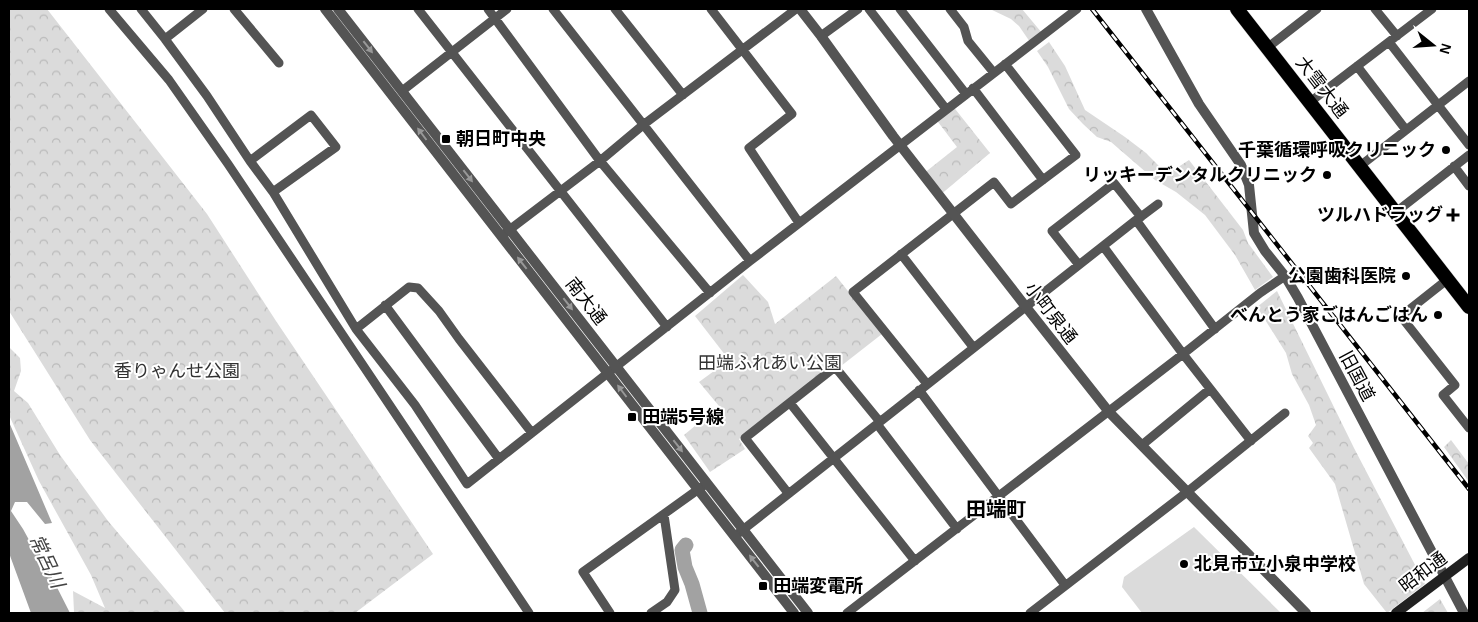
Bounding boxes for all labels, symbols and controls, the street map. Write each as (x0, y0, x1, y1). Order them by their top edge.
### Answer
north arrow (1408, 20, 1458, 70)
one-way arrow (363, 40, 374, 53)
text: N (1436, 42, 1455, 56)
street label: 大雪大通 (1292, 52, 1352, 122)
one-way arrow (417, 128, 428, 141)
place label: 朝日町中央 (456, 129, 546, 149)
marker: 朝日町中央 (440, 133, 452, 145)
place label: 千葉循環呼吸クリニック (1238, 140, 1436, 160)
marker: 千葉循環呼吸クリニック (1440, 144, 1452, 156)
place label: リッキーデンタルクリニック (1083, 165, 1317, 185)
one-way arrow (462, 169, 473, 182)
marker: リッキーデンタルクリニック (1321, 169, 1333, 181)
place label: ツルハドラッグ (1317, 205, 1443, 225)
marker: ツルハドラッグ (1447, 209, 1459, 221)
one-way arrow (517, 256, 527, 270)
place label: 公園歯科医院 (1288, 266, 1396, 286)
marker: 公園歯科医院 (1400, 270, 1412, 282)
street label: 南大通 (561, 274, 611, 328)
street label: 小町泉通 (1021, 278, 1081, 348)
one-way arrow (562, 297, 573, 310)
place label: べんとう家ごはんごはん (1230, 305, 1428, 325)
marker: べんとう家ごはんごはん (1432, 309, 1444, 321)
street label: 旧国道 (1335, 347, 1379, 405)
park label: 田端ふれあい公園 (698, 353, 842, 373)
park label: 香りゃんせ公園 (114, 361, 240, 381)
one-way arrow (617, 384, 627, 398)
place label: 田端5号線 (642, 407, 724, 427)
marker: 田端5号線 (626, 411, 638, 423)
one-way arrow (673, 439, 683, 453)
district label: 田端町 (966, 498, 1026, 520)
water label: 常呂川 (25, 531, 69, 593)
street label: 昭和通 (1395, 548, 1451, 596)
place label: 北見市立小泉中学校 (1194, 554, 1356, 574)
one-way arrow (748, 555, 759, 568)
marker: 北見市立小泉中学校 (1178, 558, 1190, 570)
place label: 田端変電所 (773, 576, 863, 596)
marker: 田端変電所 (757, 580, 769, 592)

